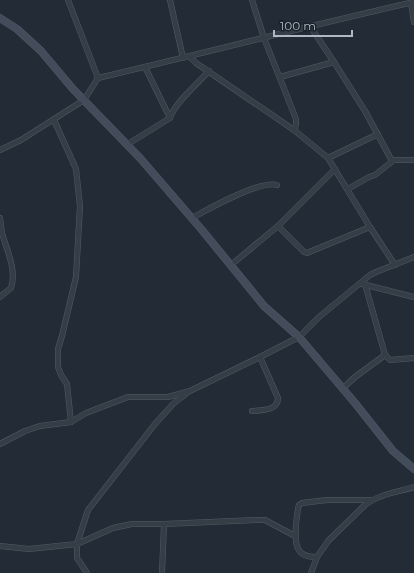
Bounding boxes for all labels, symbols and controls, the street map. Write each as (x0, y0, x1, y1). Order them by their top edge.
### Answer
scale bar (274, 12, 352, 38)
text: 100 m (280, 18, 316, 33)

